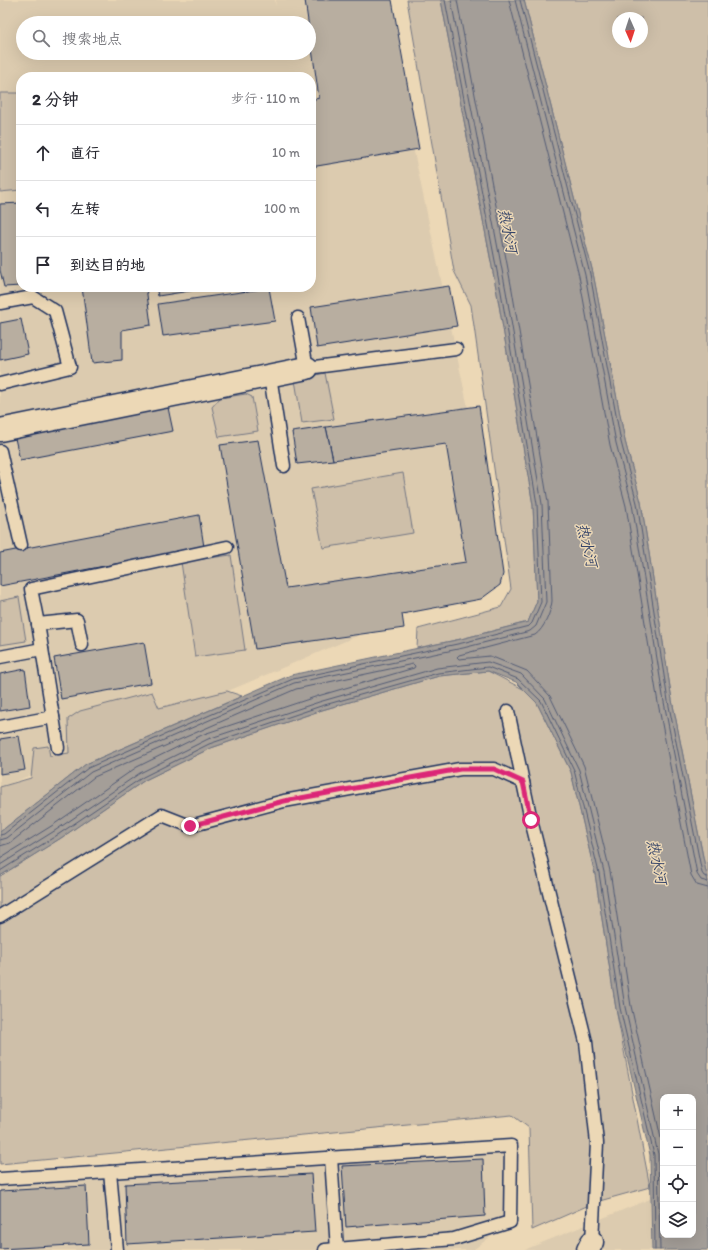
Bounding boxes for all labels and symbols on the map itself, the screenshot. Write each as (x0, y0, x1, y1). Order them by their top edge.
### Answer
north arrow (612, 12, 648, 48)
water label: 热水河 (495, 207, 522, 258)
water label: 热水河 (573, 521, 602, 572)
route start (522, 811, 540, 829)
route end (181, 817, 199, 835)
water label: 热水河 (644, 838, 671, 889)

